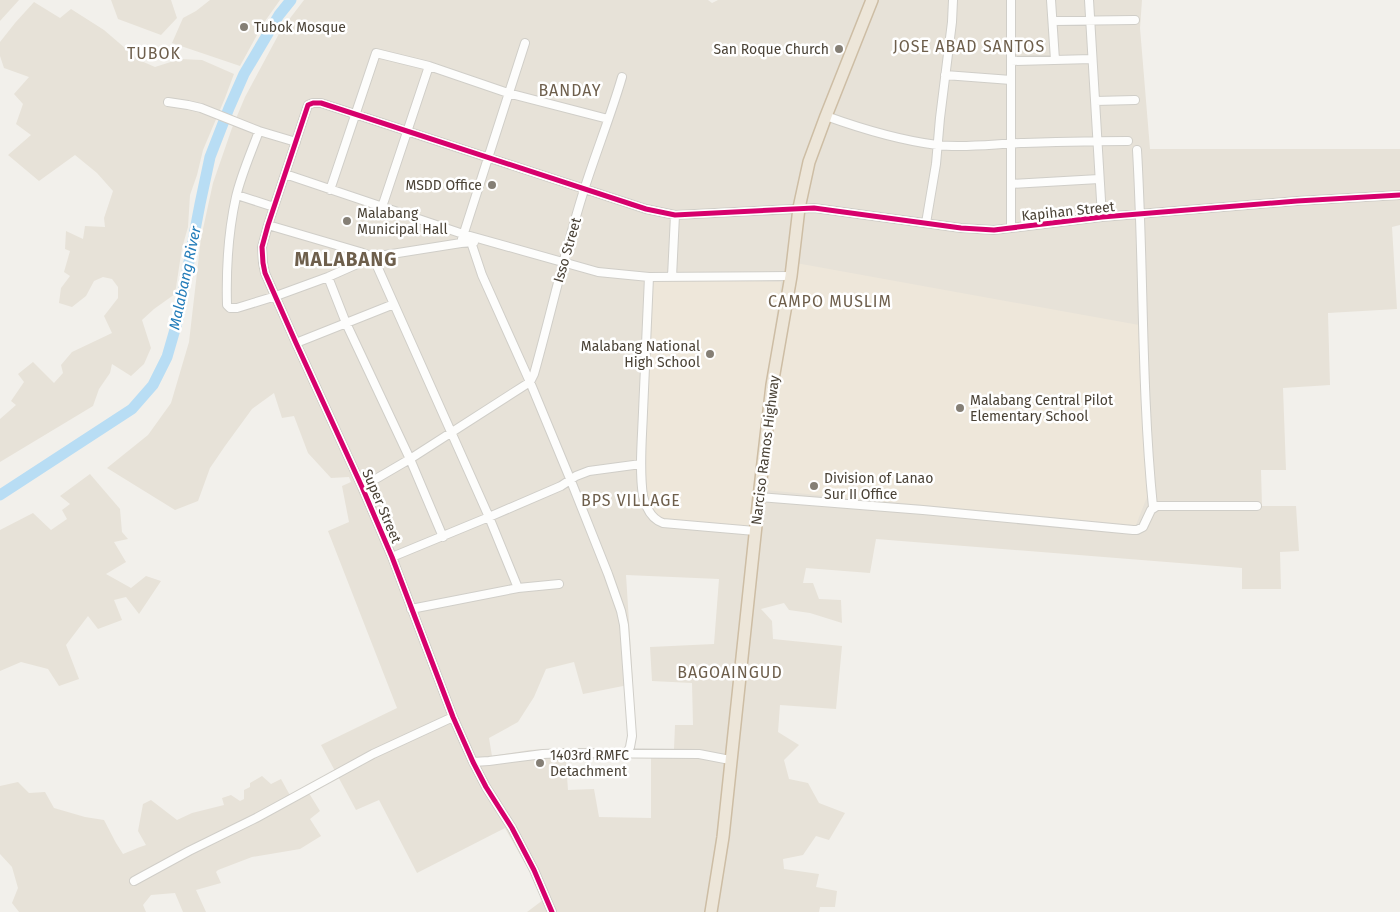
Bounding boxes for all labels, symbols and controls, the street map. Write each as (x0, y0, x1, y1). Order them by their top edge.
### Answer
place label: Tubok Mosque (254, 19, 346, 36)
marker: Tubok Mosque (238, 21, 250, 33)
district label: JOSE ABAD SANTOS (893, 37, 1045, 56)
place label: San Roque Church (714, 41, 829, 58)
marker: San Roque Church (833, 43, 845, 55)
district label: TUBOK (127, 44, 181, 63)
district label: BANDAY (538, 81, 602, 100)
place label: MSDD Office (405, 177, 482, 194)
marker: MSDD Office (486, 179, 498, 191)
street label: Kapihan Street (1021, 198, 1116, 225)
place label: Malabang Municipal Hall (357, 205, 448, 238)
marker: Malabang Municipal Hall (341, 215, 353, 227)
street label: Isso Street (550, 215, 585, 285)
water label: Malabang River (165, 223, 205, 331)
district label: MALABANG (295, 248, 397, 271)
district label: CAMPO MUSLIM (768, 292, 892, 311)
place label: Malabang National High School (581, 338, 700, 371)
marker: Malabang National High School (704, 348, 716, 360)
street label: Narciso Ramos Highway (748, 374, 783, 526)
place label: Malabang Central Pilot Elementary School (970, 392, 1114, 425)
marker: Malabang Central Pilot Elementary School (954, 402, 966, 414)
street label: Super Street (358, 467, 405, 547)
place label: Division of Lanao Sur II Office (824, 470, 933, 503)
marker: Division of Lanao Sur II Office (808, 480, 820, 492)
district label: BPS VILLAGE (581, 491, 681, 510)
district label: BAGOAINGUD (677, 663, 783, 682)
place label: 1403rd RMFC Detachment (550, 747, 629, 780)
marker: 1403rd RMFC Detachment (534, 757, 546, 769)

